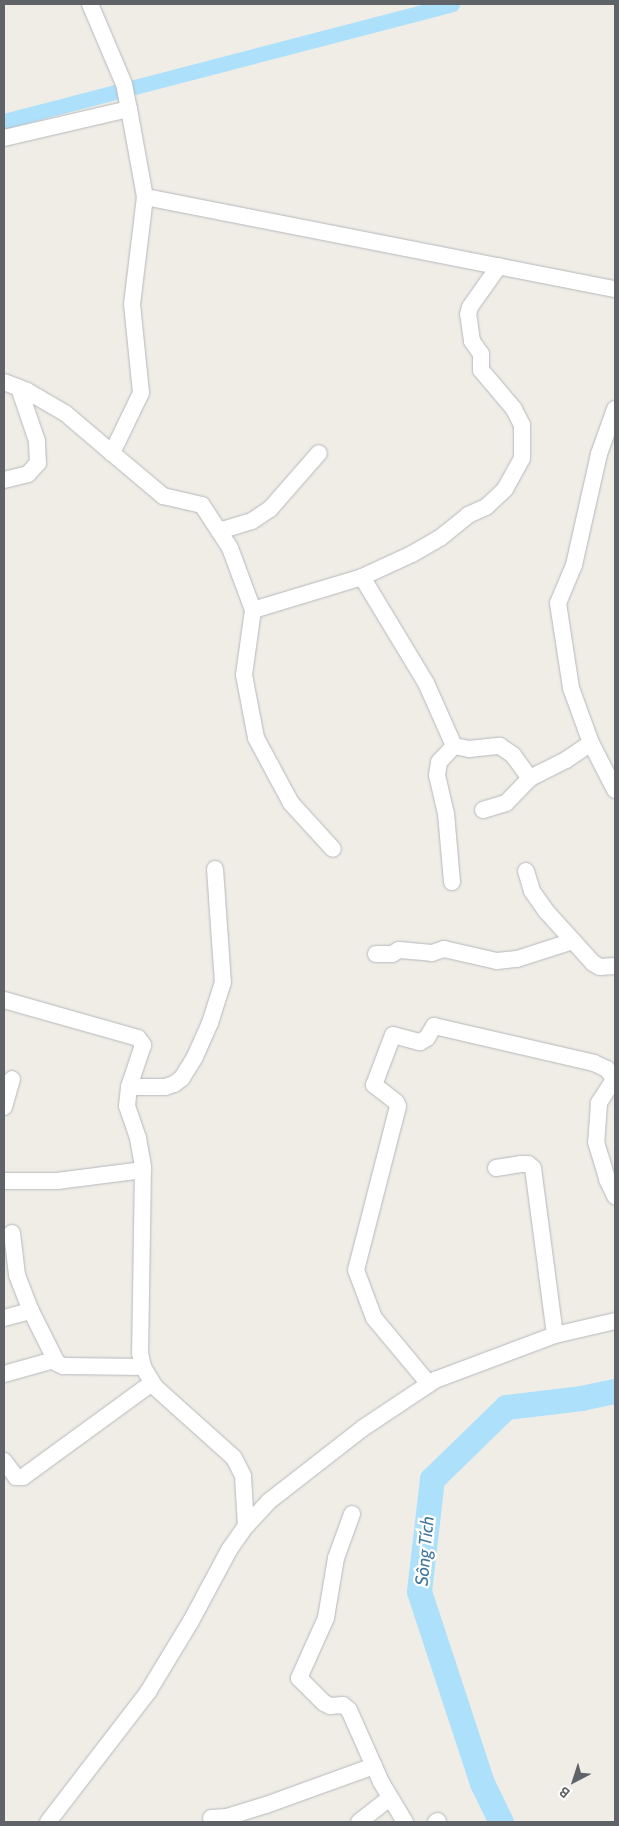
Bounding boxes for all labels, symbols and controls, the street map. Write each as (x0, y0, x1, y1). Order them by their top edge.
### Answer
water label: Sông Tích (411, 1515, 439, 1587)
north arrow (549, 1756, 599, 1806)
text: B (555, 1783, 574, 1802)

